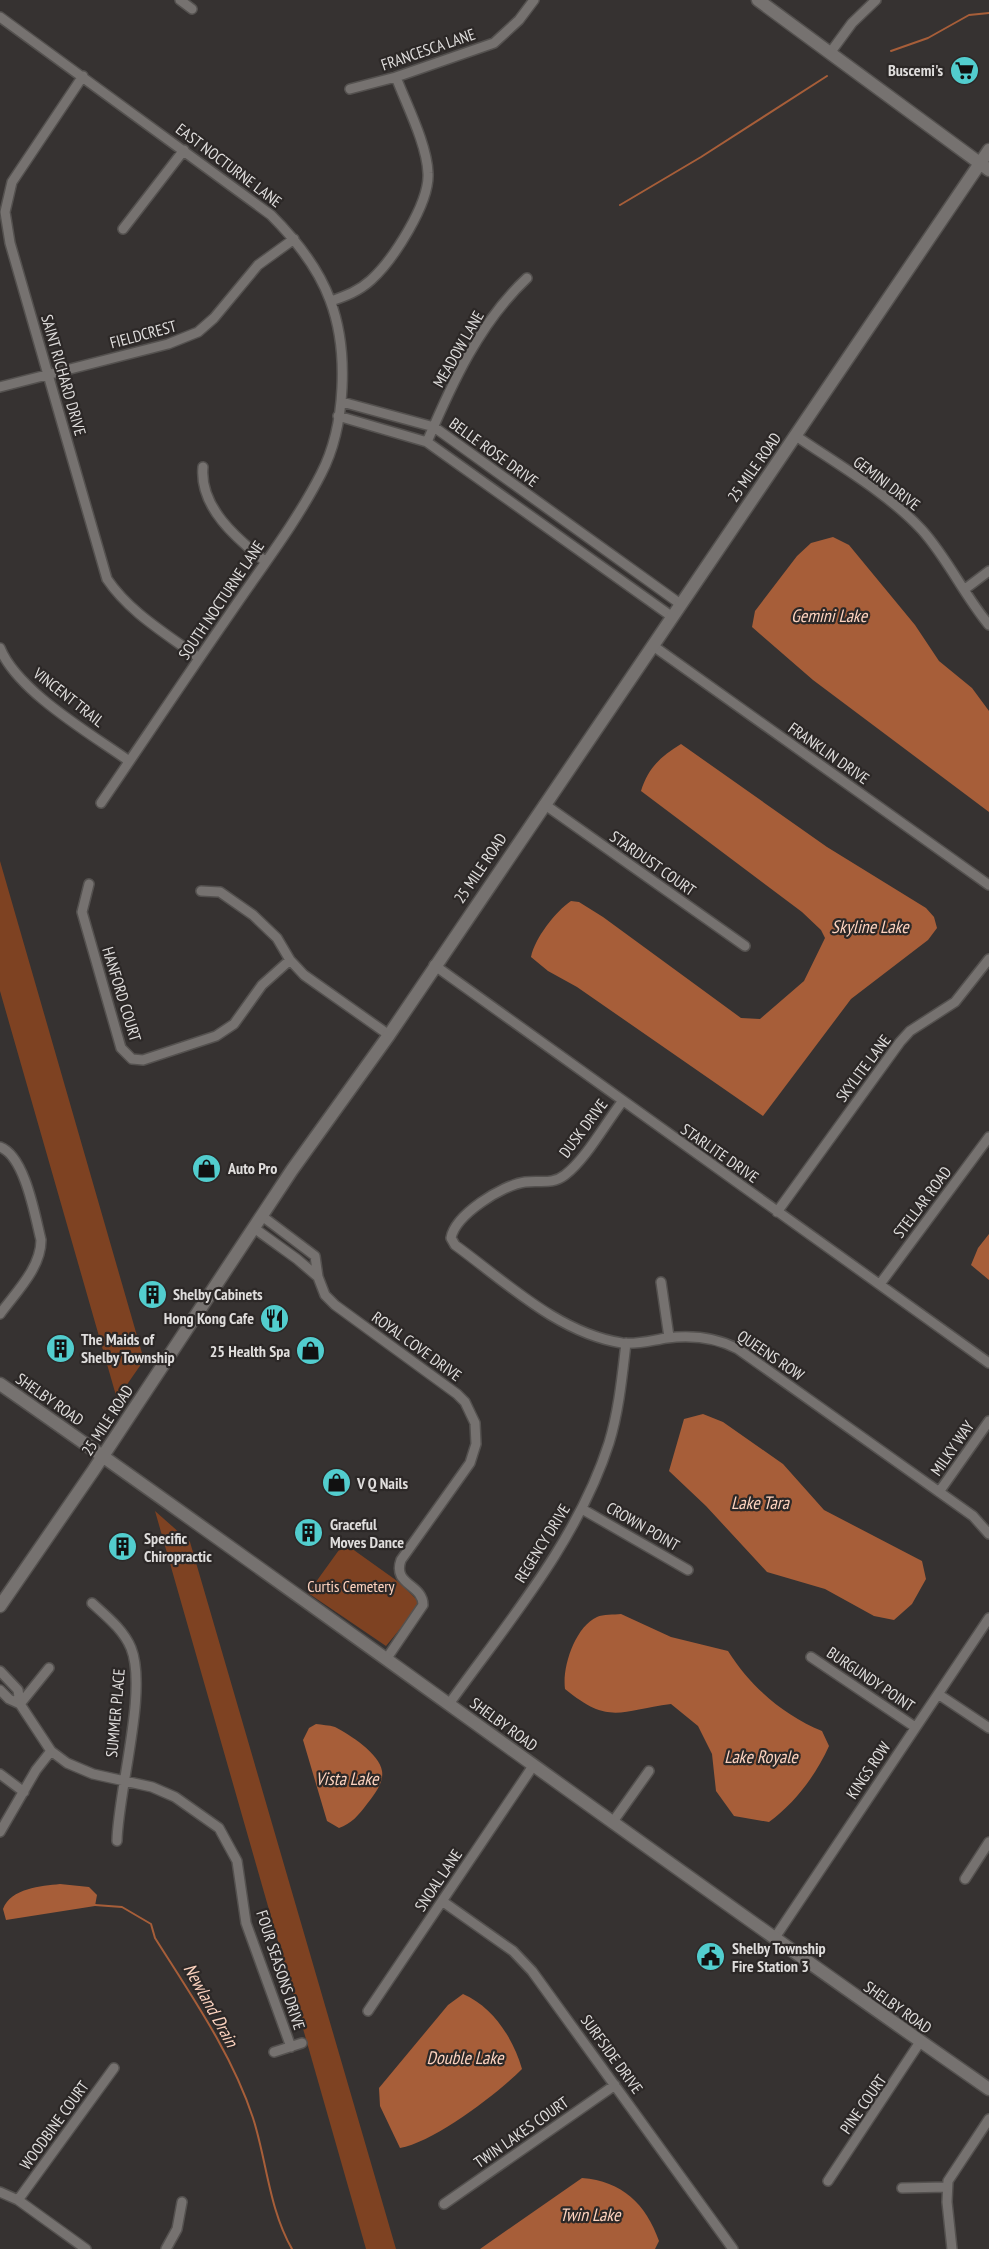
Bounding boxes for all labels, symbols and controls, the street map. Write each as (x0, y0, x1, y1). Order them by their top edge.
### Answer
street label: FRANCESCA LANE (378, 24, 478, 74)
supermarket icon: Buscemi's (948, 54, 980, 86)
place label: Buscemi's (888, 60, 943, 80)
street label: EAST NOCTURNE LANE (172, 119, 286, 211)
street label: MEADOW LANE (428, 307, 488, 391)
street label: SAINT RICHARD DRIVE (37, 312, 91, 438)
street label: FIELDCREST (108, 316, 178, 352)
street label: BELLE ROSE DRIVE (446, 413, 543, 491)
street label: 25 MILE ROAD (723, 428, 785, 506)
street label: GEMINI DRIVE (850, 451, 924, 515)
street label: SOUTH NOCTURNE LANE (174, 537, 268, 663)
water label: Gemini Lake (791, 604, 869, 627)
street label: VINCENT TRAIL (29, 662, 109, 731)
street label: FRANKLIN DRIVE (785, 718, 874, 788)
street label: STARDUST COURT (606, 826, 700, 900)
street label: 25 MILE ROAD (449, 829, 511, 907)
water label: Skyline Lake (831, 915, 910, 938)
street label: HANFORD COURT (98, 944, 146, 1044)
street label: SKYLITE LANE (831, 1030, 895, 1106)
street label: DUSK DRIVE (554, 1094, 612, 1161)
street label: STARLITE DRIVE (677, 1119, 763, 1187)
shop icon: Auto Pro (191, 1152, 223, 1184)
place label: Auto Pro (227, 1158, 277, 1178)
street label: STELLAR ROAD (889, 1162, 955, 1242)
building icon: Shelby Cabinets (136, 1278, 168, 1310)
place label: Shelby Cabinets (173, 1284, 263, 1304)
restaurant icon: Hong Kong Cafe (259, 1302, 291, 1334)
street label: ROYAL COVE DRIVE (368, 1307, 466, 1385)
place label: Hong Kong Cafe (164, 1308, 254, 1328)
street label: QUEENS ROW (734, 1325, 808, 1385)
place label: The Maids of Shelby Township (81, 1329, 175, 1367)
building icon: The Maids of Shelby Township (44, 1332, 76, 1364)
shop icon: 25 Health Spa (295, 1335, 327, 1367)
place label: 25 Health Spa (210, 1341, 290, 1361)
street label: SHELBY ROAD (12, 1368, 88, 1430)
street label: 25 MILE ROAD (77, 1381, 137, 1459)
street label: MILKY WAY (926, 1416, 979, 1479)
shop icon: V Q Nails (320, 1467, 352, 1499)
place label: V Q Nails (356, 1473, 408, 1493)
water label: Lake Tara (731, 1491, 790, 1514)
street label: CROWN POINT (603, 1497, 683, 1555)
street label: REGENCY DRIVE (510, 1500, 574, 1586)
place label: Graceful Moves Dance (330, 1514, 404, 1552)
building icon: Graceful Moves Dance (293, 1517, 325, 1549)
place label: Specific Chiropractic (144, 1528, 212, 1566)
building icon: Specific Chiropractic (107, 1531, 139, 1563)
park label: Curtis Cemetery (307, 1576, 395, 1596)
street label: BURGUNDY POINT (823, 1642, 919, 1716)
street label: SUMMER PLACE (101, 1668, 129, 1758)
street label: SHELBY ROAD (466, 1693, 542, 1755)
street label: KINGS ROW (842, 1737, 895, 1802)
water label: Lake Royale (724, 1745, 799, 1768)
water label: Vista Lake (316, 1767, 380, 1790)
street label: SNOAL LANE (410, 1845, 466, 1915)
street label: FOUR SEASONS DRIVE (252, 1908, 310, 2032)
place label: Shelby Township Fire Station 3 (732, 1938, 826, 1976)
public building icon: Shelby Township Fire Station 3 (695, 1941, 727, 1973)
water label: Newland Drain (179, 1959, 244, 2052)
street label: SHELBY ROAD (860, 1976, 936, 2038)
street label: SURFSIDE DRIVE (577, 2011, 647, 2098)
water label: Double Lake (427, 2046, 505, 2069)
street label: PINE COURT (835, 2070, 891, 2138)
street label: WOODBINE COURT (15, 2077, 93, 2173)
street label: TWIN LAKES COURT (470, 2092, 572, 2172)
water label: Twin Lake (559, 2203, 622, 2226)

